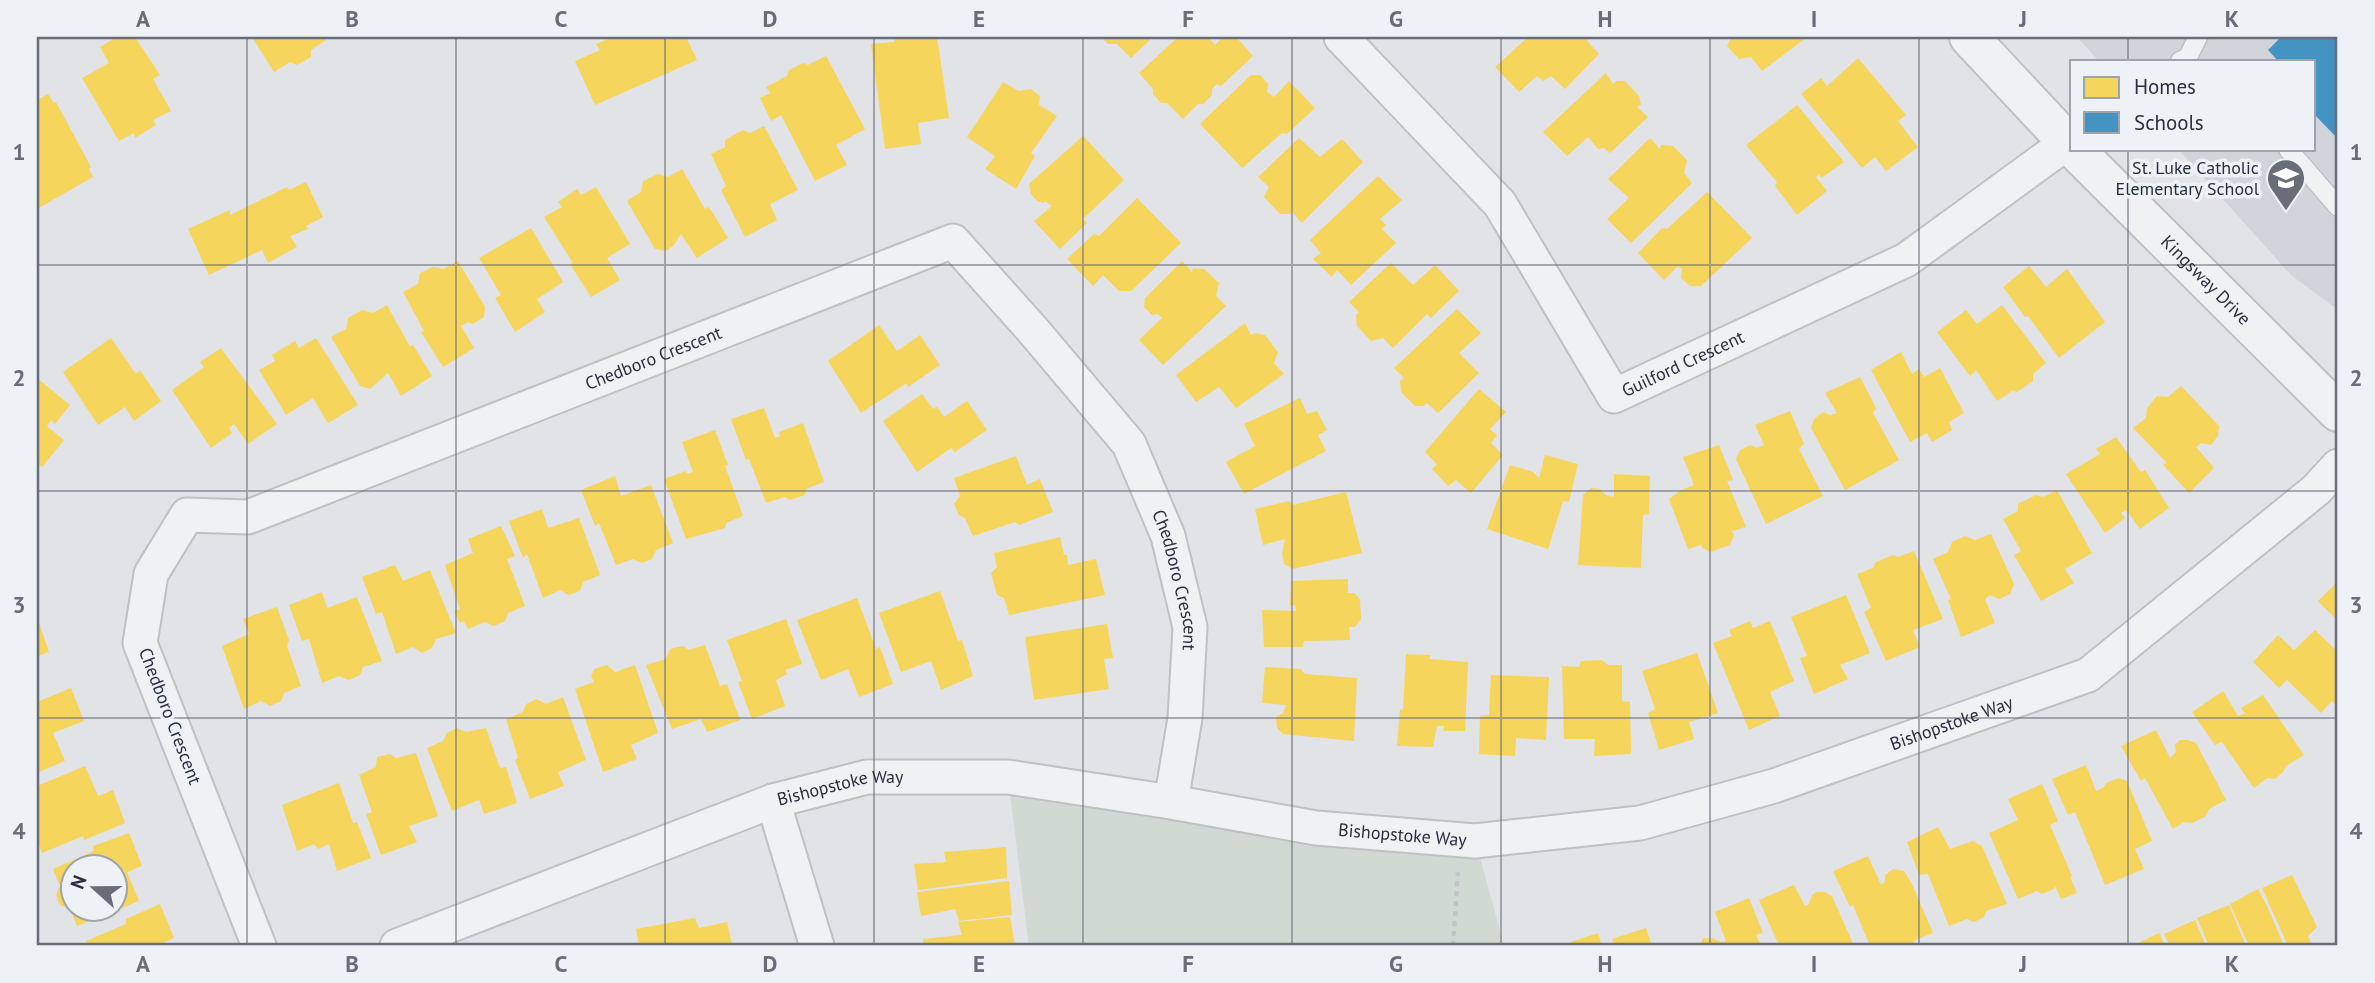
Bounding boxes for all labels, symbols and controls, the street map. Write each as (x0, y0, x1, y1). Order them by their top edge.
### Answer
text: A (136, 4, 150, 33)
text: B (345, 4, 359, 33)
text: C (555, 4, 568, 33)
text: D (763, 4, 777, 33)
text: E (973, 4, 985, 33)
text: F (1182, 4, 1194, 33)
text: G (1389, 4, 1403, 33)
text: H (1598, 4, 1612, 33)
text: I (1811, 4, 1817, 33)
text: J (2018, 4, 2027, 33)
text: K (2225, 4, 2239, 33)
legend (2070, 60, 2316, 150)
text: Homes (2134, 73, 2196, 100)
text: Schools (2134, 109, 2204, 136)
text: 1 (12, 137, 26, 166)
text: 1 (2349, 137, 2363, 166)
place label: St. Luke Catholic Elementary School (2116, 156, 2260, 200)
school or university icon: St. Luke Catholic Elementary School (2265, 157, 2307, 212)
street label: Kingsway Drive (2156, 230, 2256, 330)
street label: Chedboro Crescent (582, 321, 725, 395)
street label: Guilford Crescent (1618, 325, 1748, 402)
text: 2 (12, 363, 26, 392)
text: 2 (2349, 363, 2363, 392)
street label: Chedboro Crescent (1147, 506, 1202, 651)
text: 3 (12, 590, 26, 619)
text: 3 (2349, 590, 2363, 619)
street label: Chedboro Crescent (134, 644, 207, 787)
street label: Bishopstoke Way (1887, 690, 2016, 755)
street label: Bishopstoke Way (774, 765, 904, 811)
text: 4 (12, 816, 26, 845)
text: 4 (2349, 816, 2363, 845)
street label: Bishopstoke Way (1337, 818, 1468, 851)
north arrow (60, 853, 130, 923)
text: N (65, 872, 92, 892)
text: A (136, 949, 150, 978)
text: B (345, 949, 359, 978)
text: C (555, 949, 568, 978)
text: D (763, 949, 777, 978)
text: E (973, 949, 985, 978)
text: F (1182, 949, 1194, 978)
text: G (1389, 949, 1403, 978)
text: H (1598, 949, 1612, 978)
text: I (1811, 949, 1817, 978)
text: J (2018, 949, 2027, 978)
text: K (2225, 949, 2239, 978)

